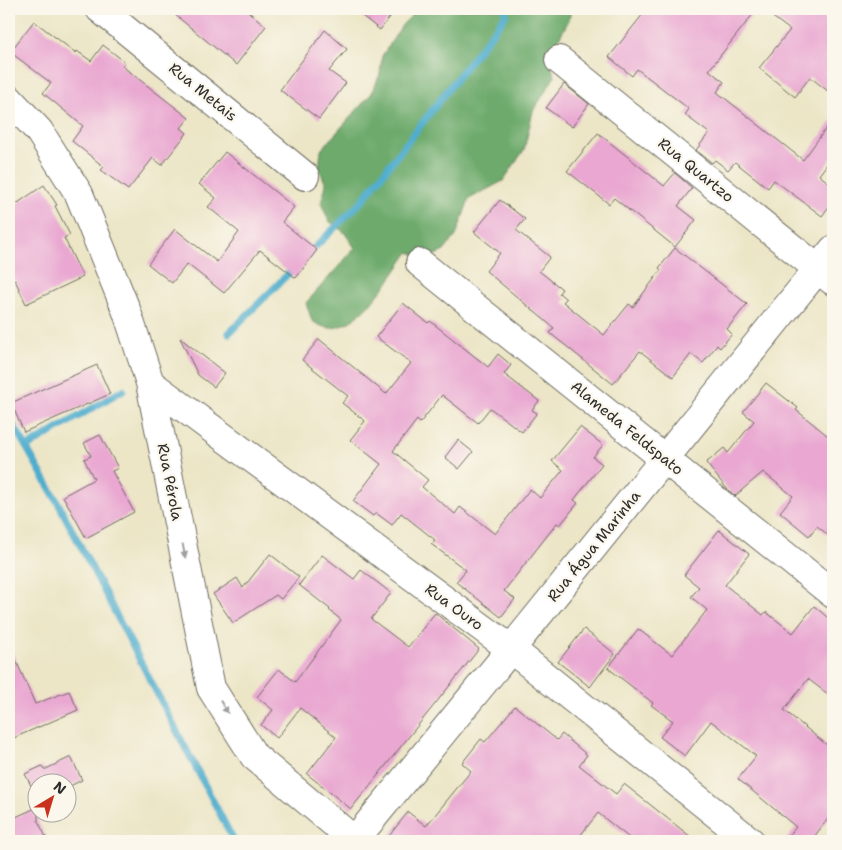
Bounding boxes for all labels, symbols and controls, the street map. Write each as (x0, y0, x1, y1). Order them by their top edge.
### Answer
street label: Rua Metais (165, 58, 241, 126)
street label: Rua Quartzo (654, 133, 738, 207)
street label: Alameda Feldspato (566, 376, 688, 480)
street label: Rua Pérola (153, 442, 187, 523)
street label: Rua Água Marinha (542, 485, 646, 606)
one-way arrow (180, 544, 188, 559)
street label: Rua Ouro (421, 579, 487, 635)
one-way arrow (219, 701, 228, 714)
north arrow (28, 772, 78, 822)
text: N (50, 777, 70, 798)

